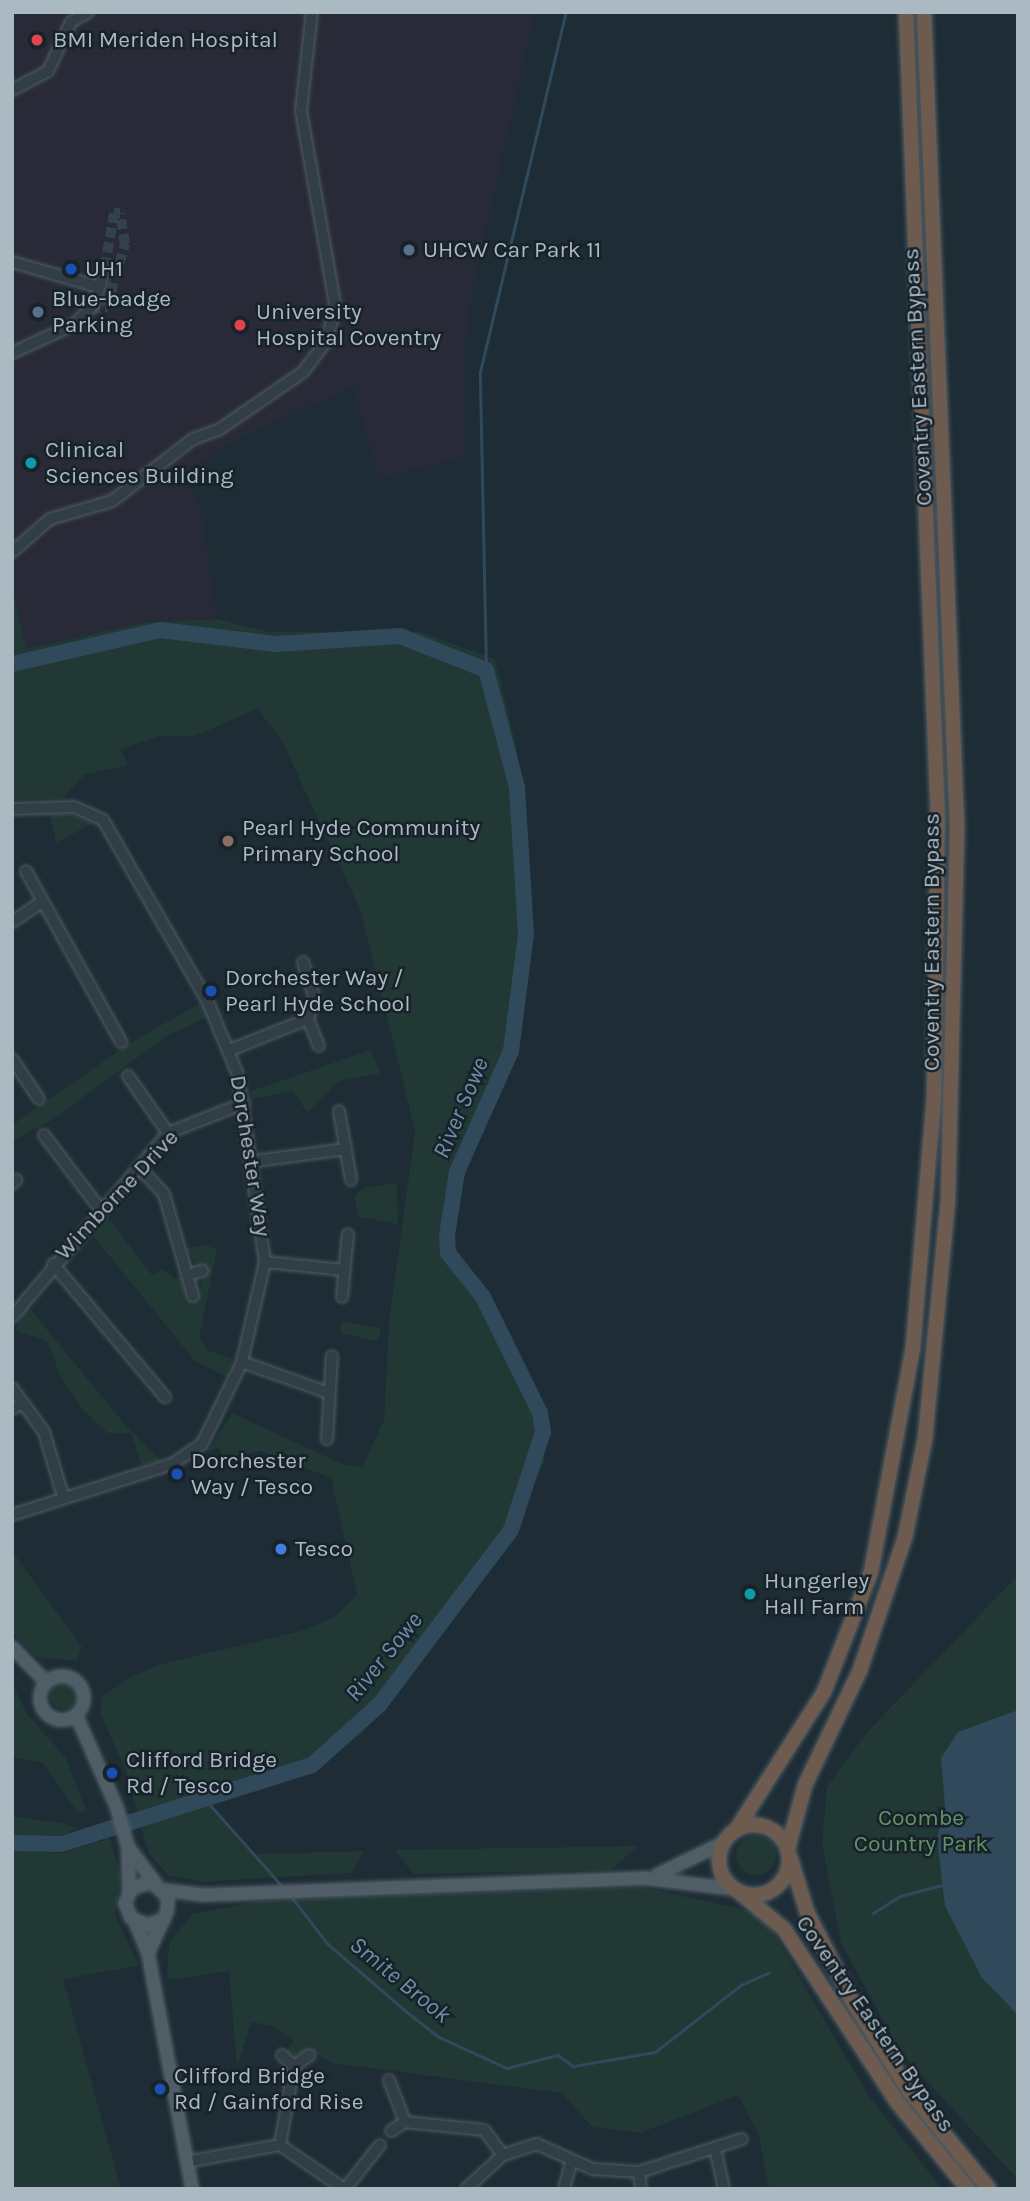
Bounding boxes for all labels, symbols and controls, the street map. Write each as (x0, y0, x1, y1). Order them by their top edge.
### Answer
place label: BMI Meriden Hospital (53, 26, 278, 54)
marker: BMI Meriden Hospital (27, 30, 47, 50)
place label: UHCW Car Park 11 (423, 236, 601, 264)
marker: UHCW Car Park 11 (401, 242, 417, 258)
street label: Coventry Eastern Bypass (897, 247, 939, 507)
place label: UH1 (85, 255, 123, 283)
marker: UH1 (63, 261, 79, 277)
place label: Blue-badge Parking (52, 285, 171, 339)
place label: University Hospital Coventry (256, 298, 441, 352)
marker: Blue-badge Parking (30, 304, 46, 320)
marker: University Hospital Coventry (230, 315, 250, 335)
place label: Clinical Sciences Building (45, 436, 233, 490)
marker: Clinical Sciences Building (23, 455, 39, 471)
street label: Coventry Eastern Bypass (918, 813, 946, 1071)
place label: Pearl Hyde Community Primary School (242, 814, 480, 868)
marker: Pearl Hyde Community Primary School (220, 833, 236, 849)
place label: Dorchester Way / Pearl Hyde School (225, 964, 411, 1018)
marker: Dorchester Way / Pearl Hyde School (203, 983, 219, 999)
water label: River Sowe (427, 1053, 495, 1163)
street label: Dorchester Way (224, 1073, 276, 1239)
street label: Wimborne Drive (50, 1124, 184, 1266)
place label: Dorchester Way / Tesco (191, 1447, 313, 1501)
marker: Dorchester Way / Tesco (169, 1466, 185, 1482)
place label: Tesco (295, 1535, 353, 1563)
marker: Tesco (273, 1541, 289, 1557)
place label: Hungerley Hall Farm (764, 1567, 869, 1621)
marker: Hungerley Hall Farm (742, 1586, 758, 1602)
water label: River Sowe (339, 1606, 429, 1708)
place label: Clifford Bridge Rd / Tesco (126, 1746, 277, 1800)
marker: Clifford Bridge Rd / Tesco (104, 1765, 120, 1781)
park label: Coombe Country Park (854, 1804, 988, 1858)
street label: Coventry Eastern Bypass (790, 1910, 960, 2138)
water label: Smite Brook (344, 1931, 456, 2029)
place label: Clifford Bridge Rd / Gainford Rise (174, 2062, 363, 2116)
marker: Clifford Bridge Rd / Gainford Rise (152, 2081, 168, 2097)

